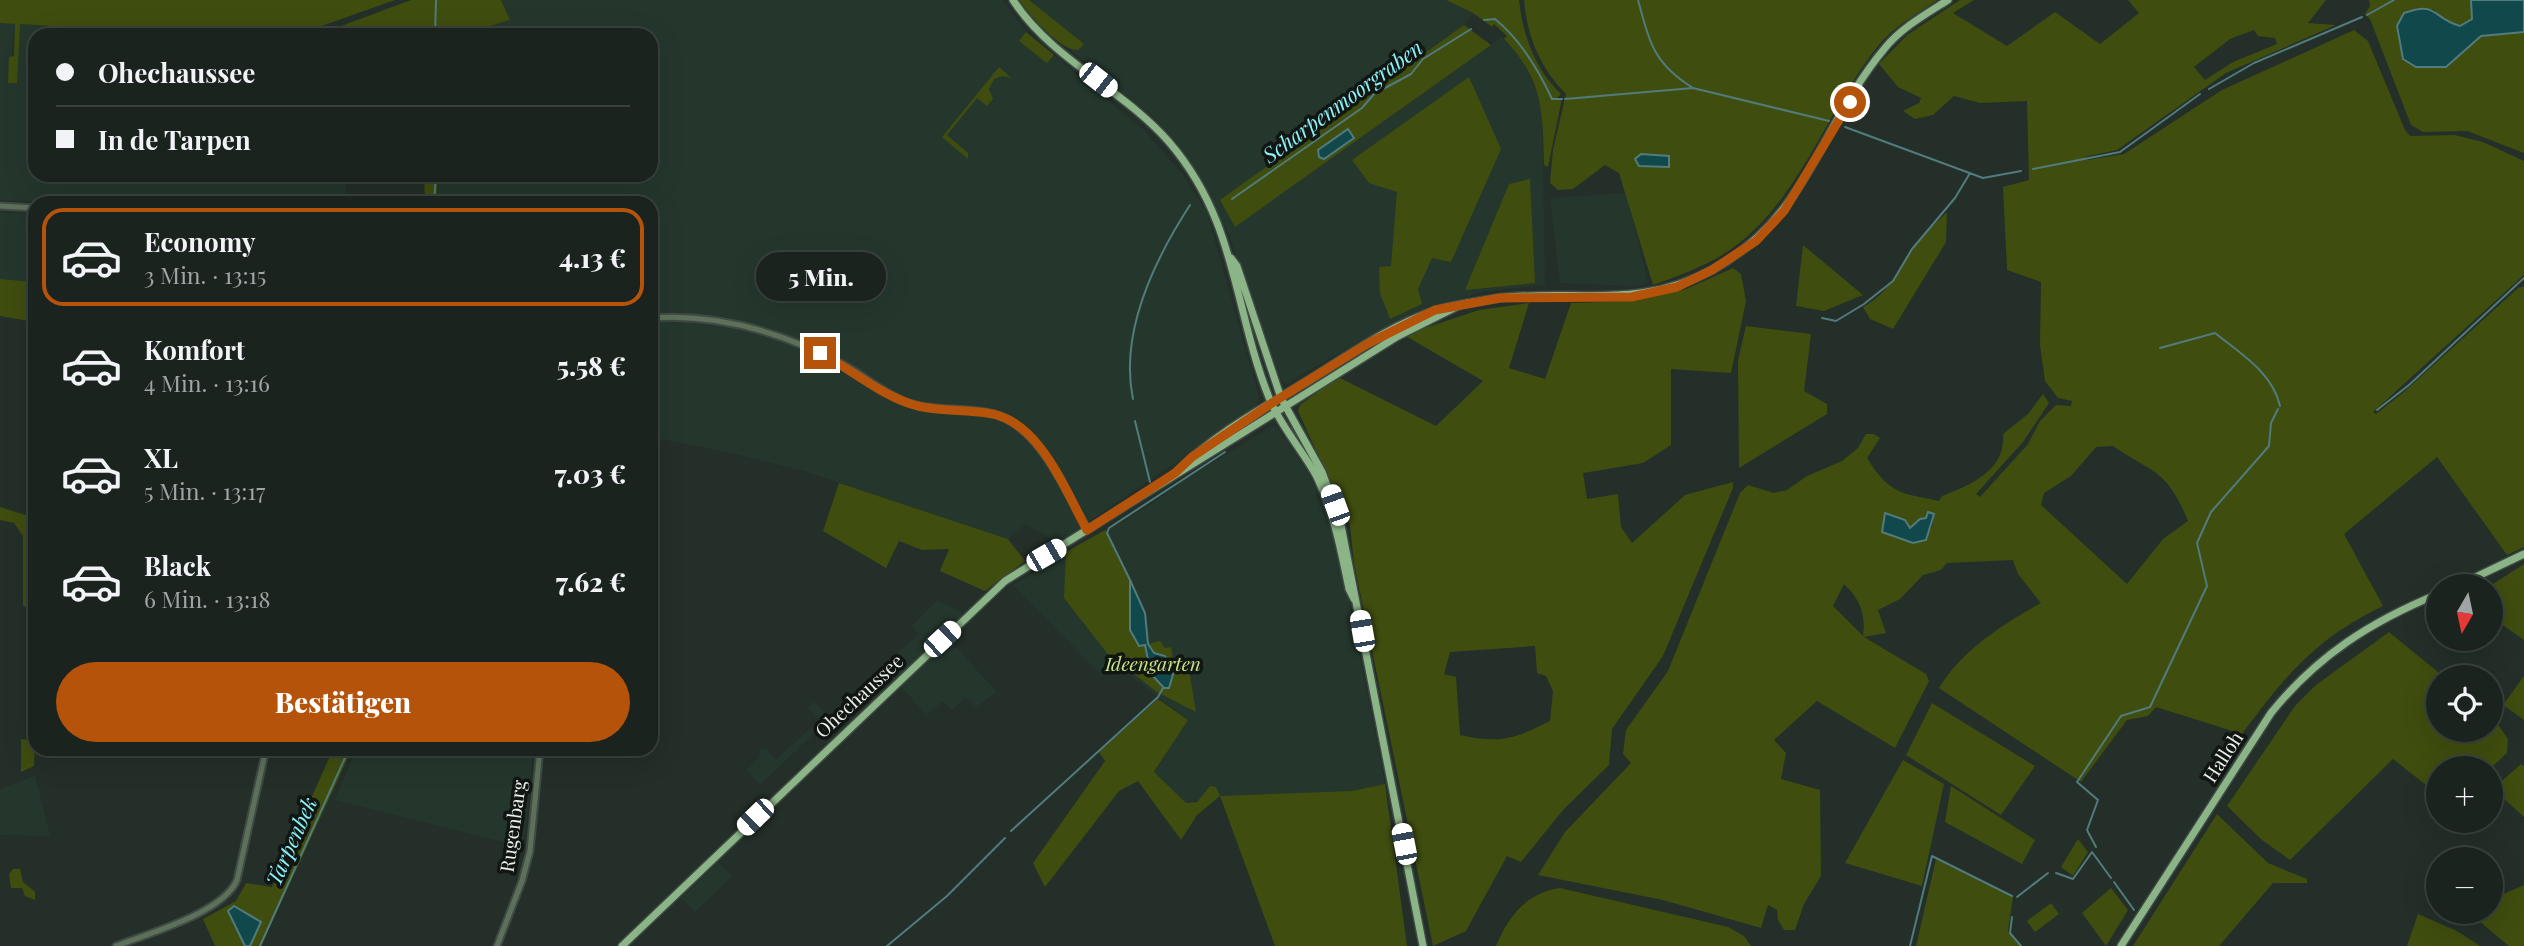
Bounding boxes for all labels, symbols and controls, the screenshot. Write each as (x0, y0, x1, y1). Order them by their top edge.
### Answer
water label: Scharpenmoorgraben (1255, 33, 1428, 169)
text: Ohechaussee (98, 55, 255, 90)
car (1075, 59, 1122, 101)
route start (1834, 86, 1866, 118)
text: In de Tarpen (98, 122, 251, 157)
text: Economy (144, 224, 255, 259)
icon: car (60, 226, 123, 289)
text: 4.13 € (559, 240, 626, 275)
callout: 5 Min. (755, 252, 885, 300)
text: 3 Min. · 13:15 (144, 259, 266, 290)
text: 5 Min. (788, 261, 854, 292)
text: Komfort (144, 332, 245, 367)
icon: car (60, 334, 123, 397)
route end (804, 337, 836, 369)
text: 5.58 € (557, 348, 626, 383)
text: 4 Min. · 13:16 (144, 367, 270, 398)
text: XL (144, 440, 178, 475)
icon: car (60, 442, 123, 505)
text: 7.03 € (555, 456, 626, 491)
text: 5 Min. · 13:17 (144, 475, 265, 506)
car (1318, 482, 1353, 528)
car (1023, 535, 1070, 575)
text: Black (144, 548, 211, 583)
icon: car (60, 550, 123, 613)
text: 7.62 € (556, 564, 626, 599)
north arrow (2426, 574, 2502, 651)
map controls (2426, 574, 2503, 924)
text: 6 Min. · 13:18 (144, 583, 271, 614)
car (1349, 608, 1376, 654)
car (920, 617, 965, 661)
street label: Ohechaussee (809, 648, 908, 743)
park label: Ideengarten (1104, 650, 1201, 676)
button: Bestätigen (56, 662, 630, 742)
button: locate (2426, 665, 2503, 742)
street label: Halloh (2196, 726, 2248, 787)
button: + (2426, 756, 2503, 833)
street label: Rugenbarg (493, 778, 531, 874)
water label: Tarpenbek (258, 792, 322, 890)
car (733, 795, 778, 839)
car (1390, 821, 1419, 867)
button: − (2426, 847, 2503, 924)

